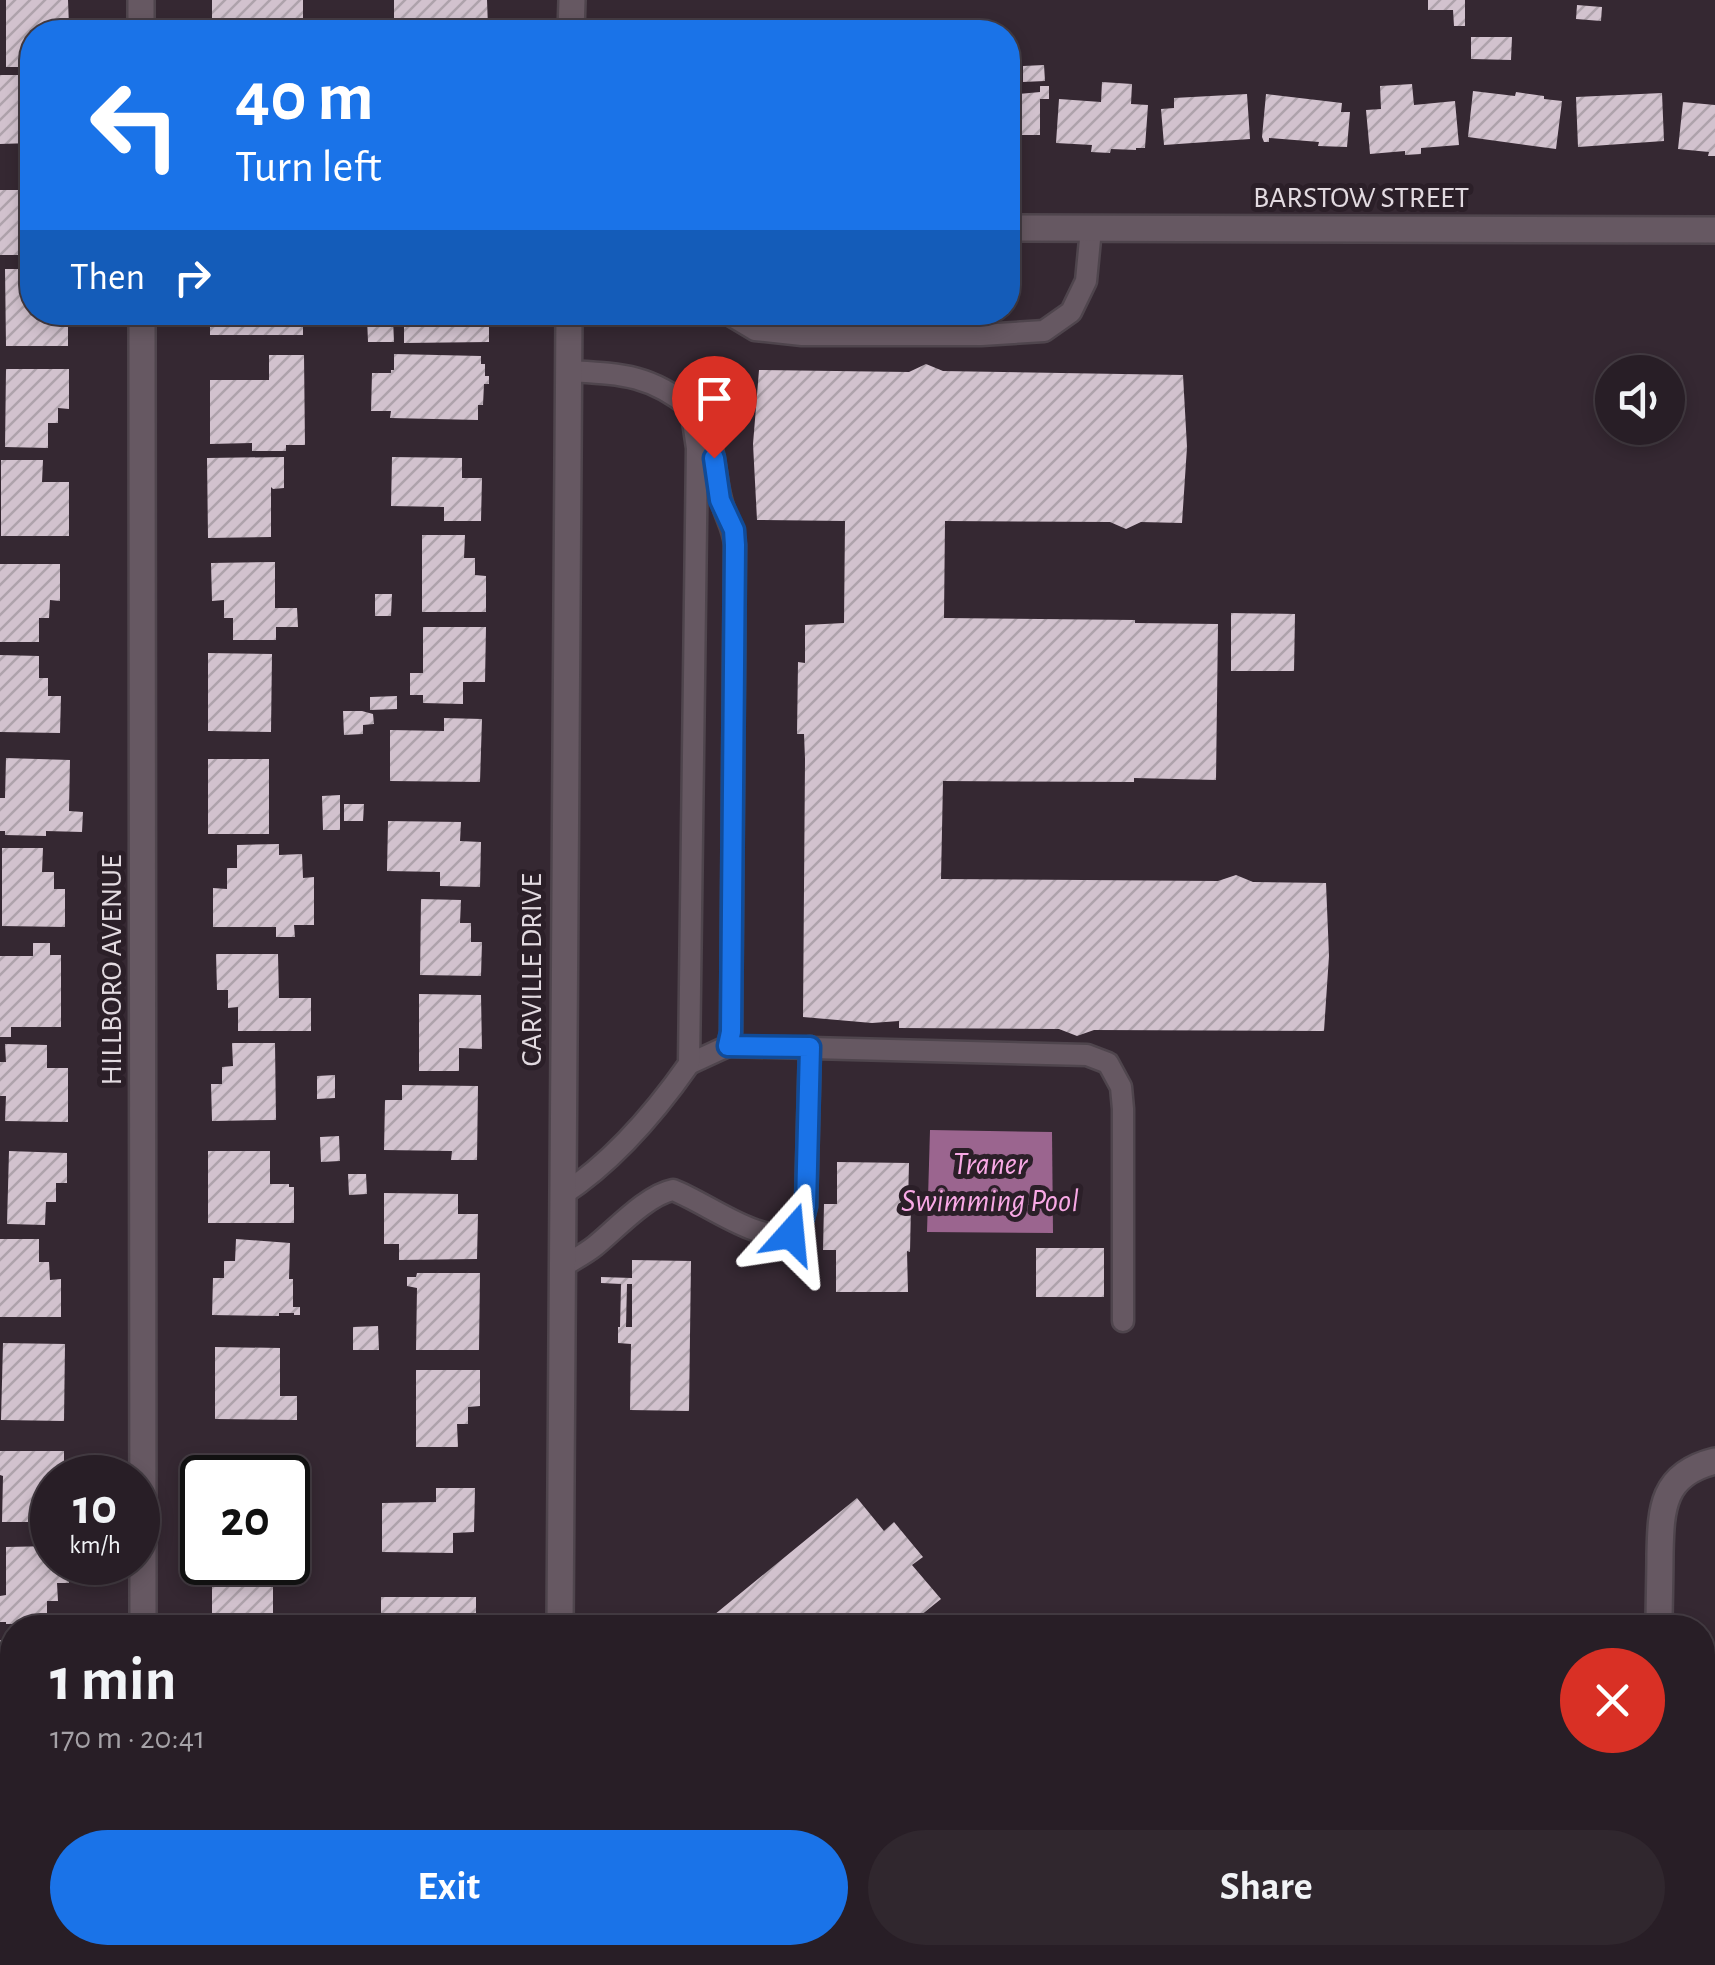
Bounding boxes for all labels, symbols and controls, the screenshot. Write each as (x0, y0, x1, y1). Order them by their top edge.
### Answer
icon: left (70, 60, 200, 190)
text: 40 m (235, 63, 374, 133)
text: Turn left (235, 145, 382, 190)
street label: BARSTOW STREET (1253, 183, 1469, 213)
icon: right (165, 250, 220, 305)
text: Then (70, 259, 145, 297)
map controls (1595, 355, 1685, 445)
button: sound (1595, 355, 1685, 445)
pin (672, 356, 757, 459)
icon: arrive (687, 371, 742, 426)
street label: HILLBORO AVENUE (97, 855, 127, 1085)
street label: CARVILLE DRIVE (517, 873, 547, 1067)
water label: Traner Swimming Pool (901, 1148, 1079, 1217)
position arrow (739, 1182, 843, 1286)
speed limit sign: 20 (180, 1455, 310, 1585)
text: 10 (73, 1483, 117, 1533)
text: km/h (69, 1533, 121, 1558)
button: close (1560, 1648, 1665, 1753)
text: 1 min (50, 1651, 176, 1711)
text: 170 m · 20:41 (50, 1722, 205, 1754)
button: Exit (50, 1830, 848, 1945)
button: Share (868, 1830, 1665, 1945)

